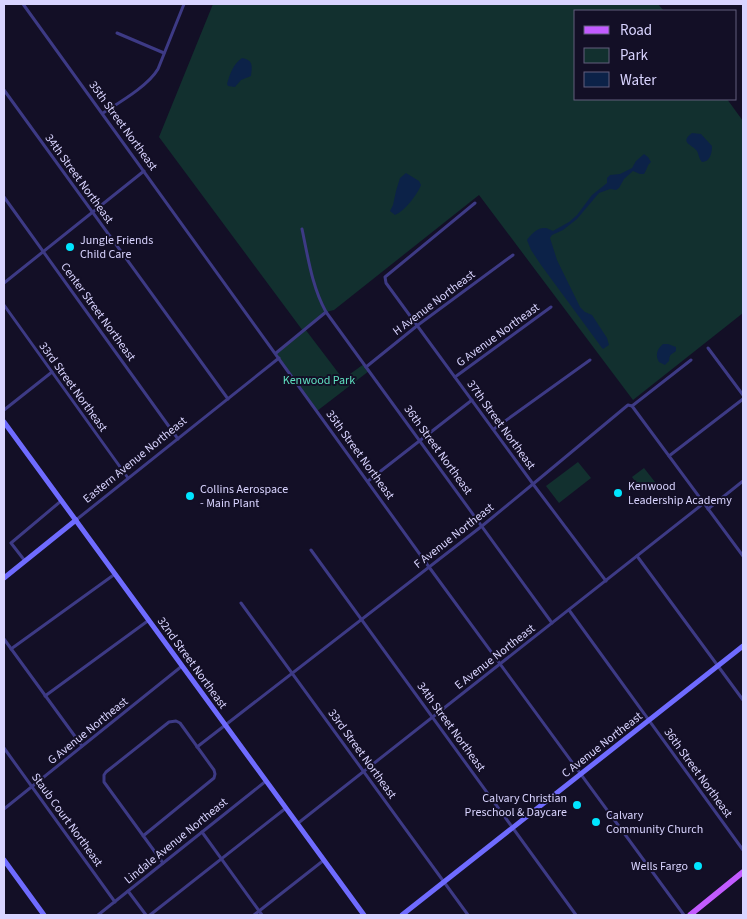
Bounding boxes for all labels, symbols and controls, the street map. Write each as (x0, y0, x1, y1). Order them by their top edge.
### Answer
legend (574, 10, 737, 100)
text: Road (620, 20, 652, 41)
text: Park (620, 45, 649, 66)
text: Water (620, 70, 657, 91)
street label: 35th Street Northeast (85, 78, 161, 174)
street label: 34th Street Northeast (41, 131, 117, 227)
place label: Jungle Friends Child Care (80, 232, 153, 263)
marker: Jungle Friends Child Care (64, 241, 76, 253)
street label: Center Street Northeast (56, 259, 140, 365)
street label: H Avenue Northeast (389, 266, 479, 340)
street label: G Avenue Northeast (453, 299, 543, 371)
street label: 33rd Street Northeast (35, 339, 111, 435)
park label: Kenwood Park (283, 372, 355, 389)
street label: 37th Street Northeast (463, 377, 539, 473)
street label: 36th Street Northeast (400, 402, 476, 498)
street label: 35th Street Northeast (322, 407, 398, 503)
street label: Eastern Avenue Northeast (79, 413, 191, 507)
place label: Kenwood Leadership Academy (628, 478, 732, 509)
place label: Collins Aerospace - Main Plant (200, 481, 288, 512)
marker: Kenwood Leadership Academy (612, 487, 624, 499)
marker: Collins Aerospace - Main Plant (184, 490, 196, 502)
street label: F Avenue Northeast (410, 499, 498, 573)
street label: 32nd Street Northeast (153, 614, 231, 712)
street label: E Avenue Northeast (451, 620, 539, 694)
street label: 34th Street Northeast (413, 679, 489, 775)
street label: G Avenue Northeast (44, 693, 132, 769)
street label: 33rd Street Northeast (324, 706, 400, 802)
street label: C Avenue Northeast (558, 708, 646, 782)
street label: 36th Street Northeast (660, 725, 736, 821)
street label: Staub Court Northeast (27, 770, 107, 870)
place label: Calvary Christian Preschool & Daycare (465, 790, 567, 821)
street label: Lindale Avenue Northeast (121, 794, 231, 888)
marker: Calvary Christian Preschool & Daycare (571, 799, 583, 811)
place label: Calvary Community Church (606, 807, 703, 838)
marker: Calvary Community Church (590, 816, 602, 828)
place label: Wells Fargo (631, 858, 688, 875)
marker: Wells Fargo (692, 860, 704, 872)

